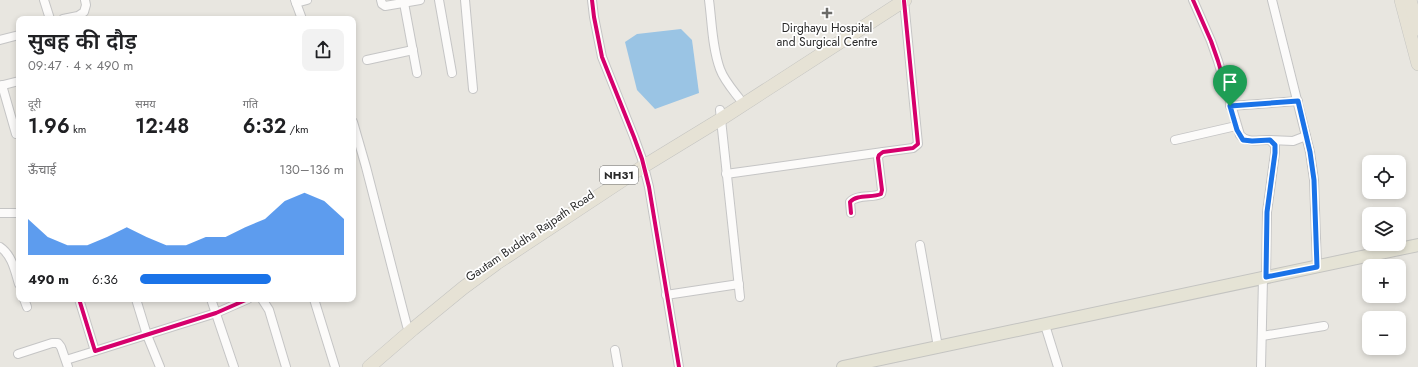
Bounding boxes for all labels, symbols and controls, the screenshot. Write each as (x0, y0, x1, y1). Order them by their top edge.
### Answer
marker: Dirghayu Hospital and Surgical Centre (821, 7, 833, 19)
place label: Dirghayu Hospital and Surgical Centre (777, 19, 877, 51)
text: सुबह की दौड़ (28, 25, 137, 57)
button: share (302, 29, 344, 71)
text: 09:47 · 4 × 490 m (28, 56, 133, 75)
pin (1213, 65, 1247, 106)
icon: arrive (1219, 71, 1241, 93)
text: दूरी (28, 96, 41, 112)
text: समय (135, 96, 156, 112)
text: गति (243, 96, 258, 112)
text: 1.96 (28, 112, 70, 141)
text: 12:48 (135, 112, 189, 141)
text: 6:32 (243, 112, 286, 141)
text: km (70, 121, 86, 137)
text: /km (286, 121, 309, 137)
map controls (1362, 155, 1406, 355)
button: locate (1362, 155, 1406, 199)
text: ऊँचाई (28, 160, 56, 179)
text: 130–136 m (279, 160, 344, 179)
road number: NH31 (600, 166, 638, 184)
street label: Gautam Buddha Rajpath Road (462, 186, 598, 286)
button: layers (1362, 207, 1406, 251)
button: + (1362, 259, 1406, 303)
text: 490 m (28, 270, 69, 289)
text: 6:36 (92, 270, 118, 289)
button: − (1362, 311, 1406, 355)

